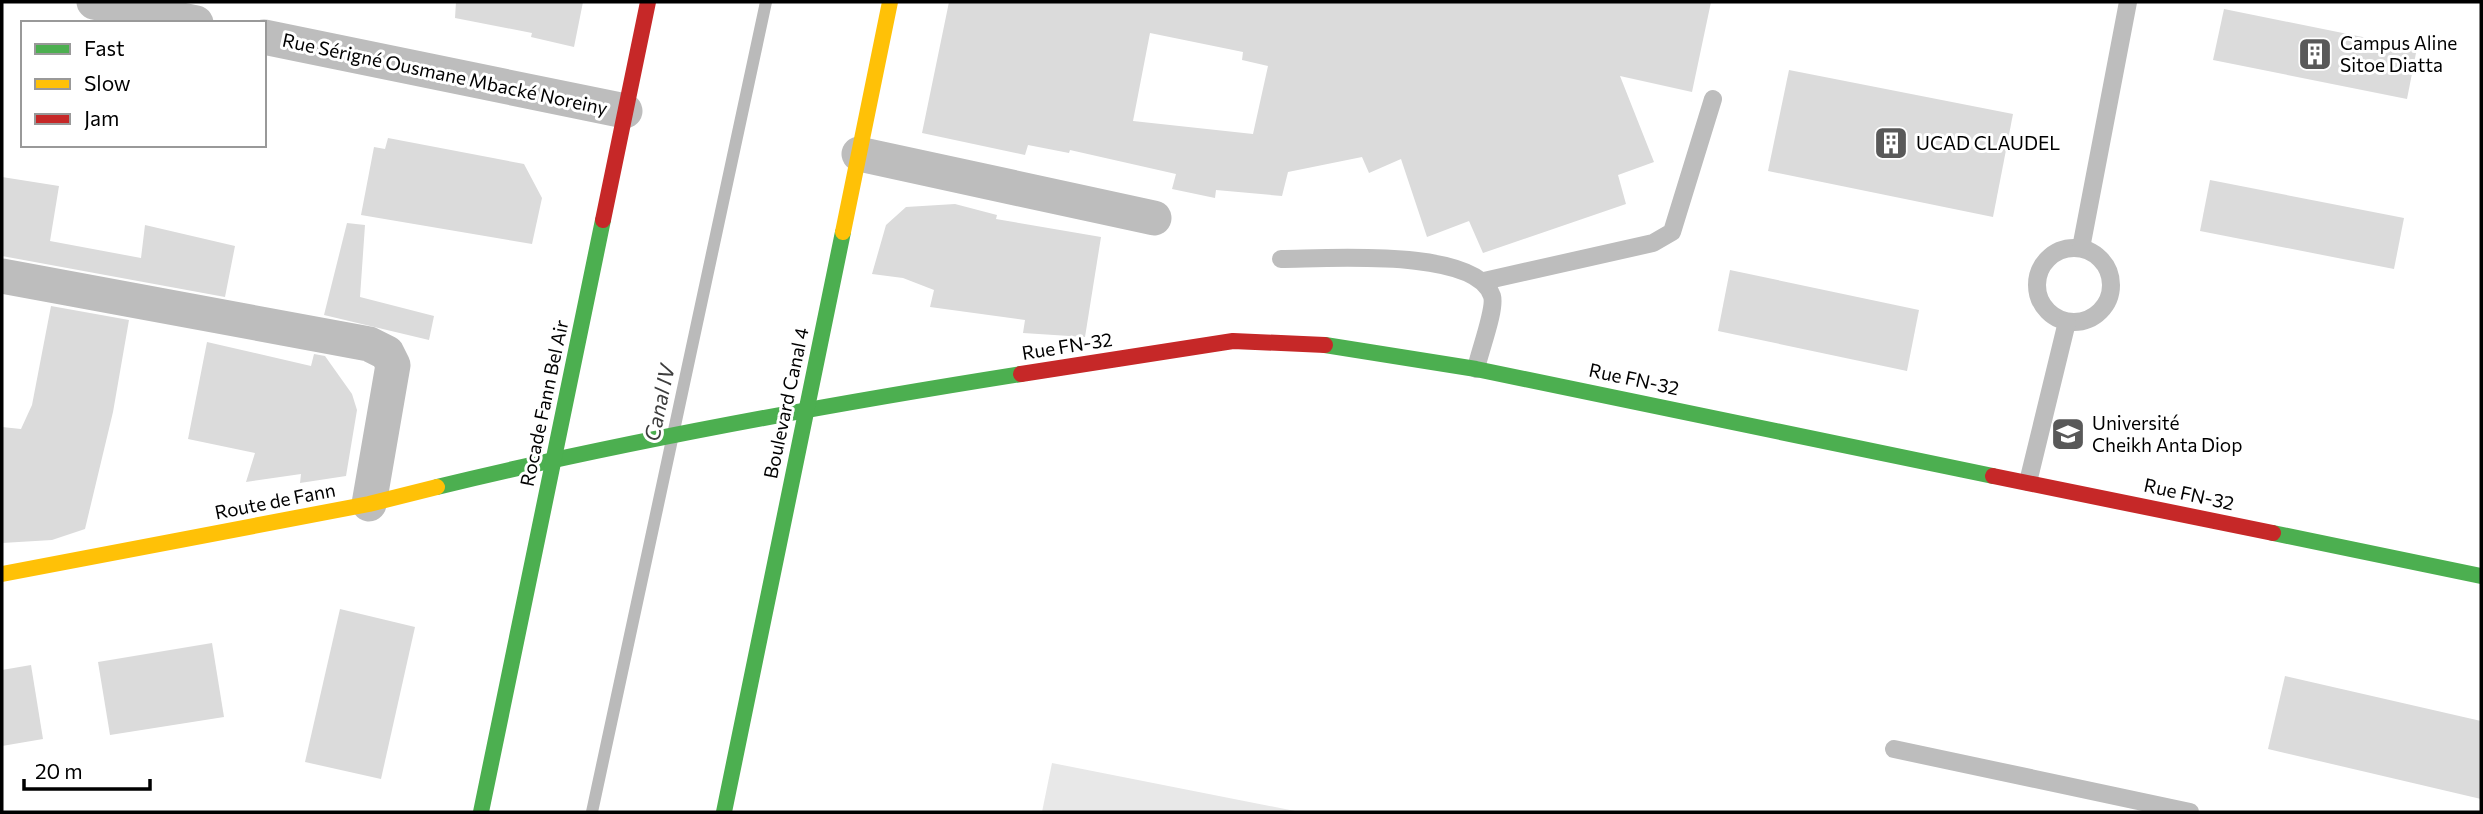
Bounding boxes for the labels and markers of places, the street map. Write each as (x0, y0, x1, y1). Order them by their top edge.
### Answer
place label: Campus Aline Sitoe Diatta (2340, 31, 2457, 76)
building icon: Campus Aline Sitoe Diatta (2296, 35, 2334, 73)
building icon: UCAD CLAUDEL (1872, 124, 1910, 162)
place label: UCAD CLAUDEL (1916, 131, 2060, 154)
place label: Université Cheikh Anta Diop (2092, 411, 2242, 456)
school or university icon: Université Cheikh Anta Diop (2049, 415, 2087, 453)

